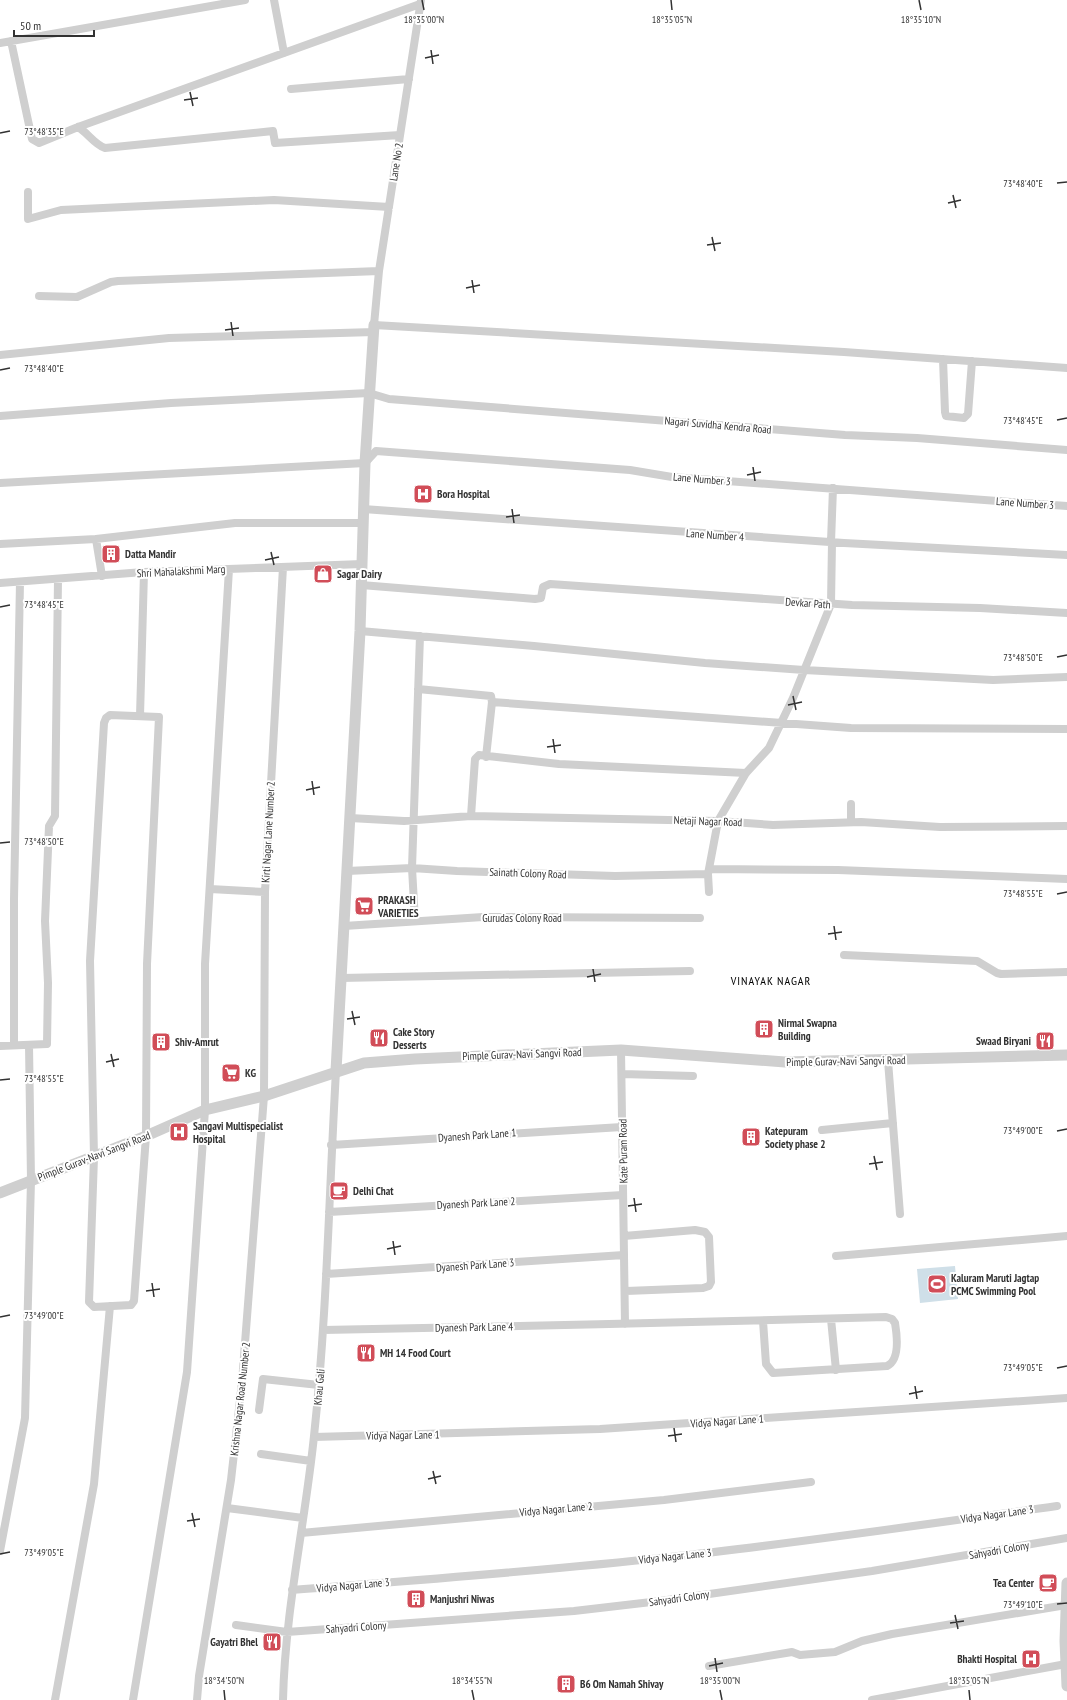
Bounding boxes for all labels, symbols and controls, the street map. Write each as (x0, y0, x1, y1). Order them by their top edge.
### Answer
scale bar (14, 12, 94, 38)
text: 18°35'00"N (404, 13, 444, 26)
text: 18°35'05"N (652, 13, 692, 26)
text: 18°35'10"N (901, 13, 941, 26)
text: 50 m (20, 18, 41, 33)
text: 73°48'35"E (24, 125, 64, 138)
street label: Lane No 2 (386, 142, 406, 182)
text: 73°48'40"E (1003, 177, 1043, 190)
text: 73°48'40"E (24, 362, 64, 375)
street label: Nagari Suvidha Kendra Road (664, 413, 772, 437)
text: 73°48'45"E (1003, 414, 1043, 427)
street label: Lane Number 3 (673, 469, 732, 489)
hospital icon: Bora Hospital (412, 483, 434, 505)
place label: Bora Hospital (437, 487, 490, 501)
street label: Lane Number 3 (996, 494, 1054, 512)
street label: Lane Number 4 (686, 526, 744, 544)
building icon: Datta Mandir (100, 543, 122, 565)
place label: Datta Mandir (125, 547, 177, 561)
street label: Shri Mahalakshmi Marg (136, 562, 226, 580)
shop icon: Sagar Dairy (312, 563, 334, 585)
place label: Sagar Dairy (337, 567, 382, 581)
street label: Devkar Path (785, 594, 831, 612)
text: 73°48'45"E (24, 598, 64, 611)
text: 73°48'50"E (1003, 651, 1043, 664)
street label: Kirti Nagar Lane Number 2 (258, 781, 278, 883)
street label: Netaji Nagar Road (673, 813, 743, 829)
text: 73°48'50"E (24, 835, 64, 848)
street label: Sainath Colony Road (489, 865, 567, 881)
text: 73°48'55"E (1003, 887, 1043, 900)
place label: PRAKASH VARIETIES (377, 893, 419, 920)
supermarket icon: PRAKASH VARIETIES (353, 895, 375, 917)
street label: Gurudas Colony Road (482, 911, 562, 925)
district label: VINAYAK NAGAR (730, 973, 811, 988)
place label: Nirmal Swapna Building (778, 1016, 837, 1043)
building icon: Nirmal Swapna Building (753, 1018, 775, 1040)
place label: Cake Story Desserts (393, 1025, 435, 1052)
restaurant icon: Cake Story Desserts (368, 1027, 390, 1049)
restaurant icon: Swaad Biryani (1034, 1030, 1056, 1052)
building icon: Shiv-Amrut (150, 1031, 172, 1053)
place label: Swaad Biryani (976, 1034, 1032, 1048)
place label: Shiv-Amrut (175, 1035, 220, 1049)
street label: Pimple Gurav-Navi Sangvi Road (462, 1045, 582, 1063)
street label: Pimple Gurav-Navi Sangvi Road (786, 1053, 906, 1069)
supermarket icon: KG (220, 1062, 242, 1084)
place label: KG (245, 1066, 256, 1080)
text: 73°48'55"E (24, 1072, 64, 1085)
street label: Kate Puram Road (615, 1118, 631, 1183)
place label: Sangavi Multispecialist Hospital (193, 1119, 284, 1146)
hospital icon: Sangavi Multispecialist Hospital (168, 1121, 190, 1143)
place label: Katepuram Society phase 2 (765, 1124, 826, 1151)
text: 73°49'00"E (1003, 1124, 1043, 1137)
street label: Dyanesh Park Lane 1 (437, 1125, 517, 1145)
building icon: Katepuram Society phase 2 (740, 1126, 762, 1148)
street label: Pimple Gurav-Navi Sangvi Road (36, 1128, 153, 1184)
cafe icon: Delhi Chat (328, 1180, 350, 1202)
place label: Delhi Chat (353, 1184, 394, 1198)
street label: Dyanesh Park Lane 2 (437, 1194, 516, 1212)
street label: Dyanesh Park Lane 3 (435, 1255, 515, 1275)
place label: Kaluram Maruti Jagtap PCMC Swimming Pool (951, 1271, 1039, 1298)
sports icon: Kaluram Maruti Jagtap PCMC Swimming Pool (926, 1273, 948, 1295)
text: 73°49'00"E (24, 1309, 64, 1322)
street label: Dyanesh Park Lane 4 (435, 1319, 513, 1335)
street label: Krishna Nagar Road Number 2 (227, 1341, 253, 1456)
restaurant icon: MH 14 Food Court (355, 1342, 377, 1364)
place label: MH 14 Food Court (380, 1346, 452, 1360)
text: 73°49'05"E (1003, 1361, 1043, 1374)
street label: Khau Gali (310, 1368, 328, 1406)
street label: Vidya Nagar Lane 1 (689, 1411, 764, 1431)
street label: Vidya Nagar Lane 1 (365, 1427, 440, 1443)
street label: Vidya Nagar Lane 2 (518, 1499, 593, 1519)
street label: Vidya Nagar Lane 3 (959, 1502, 1034, 1526)
street label: Sahyadri Colony (968, 1538, 1031, 1562)
street label: Vidya Nagar Lane 3 (637, 1545, 712, 1567)
text: 73°49'05"E (24, 1546, 64, 1559)
cafe icon: Tea Center (1037, 1572, 1059, 1594)
street label: Vidya Nagar Lane 3 (315, 1575, 390, 1595)
place label: Tea Center (993, 1576, 1035, 1590)
street label: Sahyadri Colony (648, 1587, 711, 1609)
building icon: Manjushri Niwas (405, 1588, 427, 1610)
place label: Manjushri Niwas (430, 1592, 494, 1606)
text: 73°49'10"E (1003, 1598, 1043, 1611)
street label: Sahyadri Colony (325, 1618, 388, 1636)
restaurant icon: Gayatri Bhel (261, 1631, 283, 1653)
place label: Gayatri Bhel (210, 1635, 258, 1649)
hospital icon: Bhakti Hospital (1020, 1648, 1042, 1670)
place label: Bhakti Hospital (957, 1652, 1017, 1666)
building icon: B6 Om Namah Shivay (555, 1673, 577, 1695)
text: 18°34'50"N (204, 1674, 244, 1687)
text: 18°34'55"N (452, 1674, 492, 1687)
text: 18°35'00"N (700, 1674, 740, 1687)
text: 18°35'05"N (949, 1674, 989, 1687)
place label: B6 Om Namah Shivay (580, 1677, 664, 1691)

